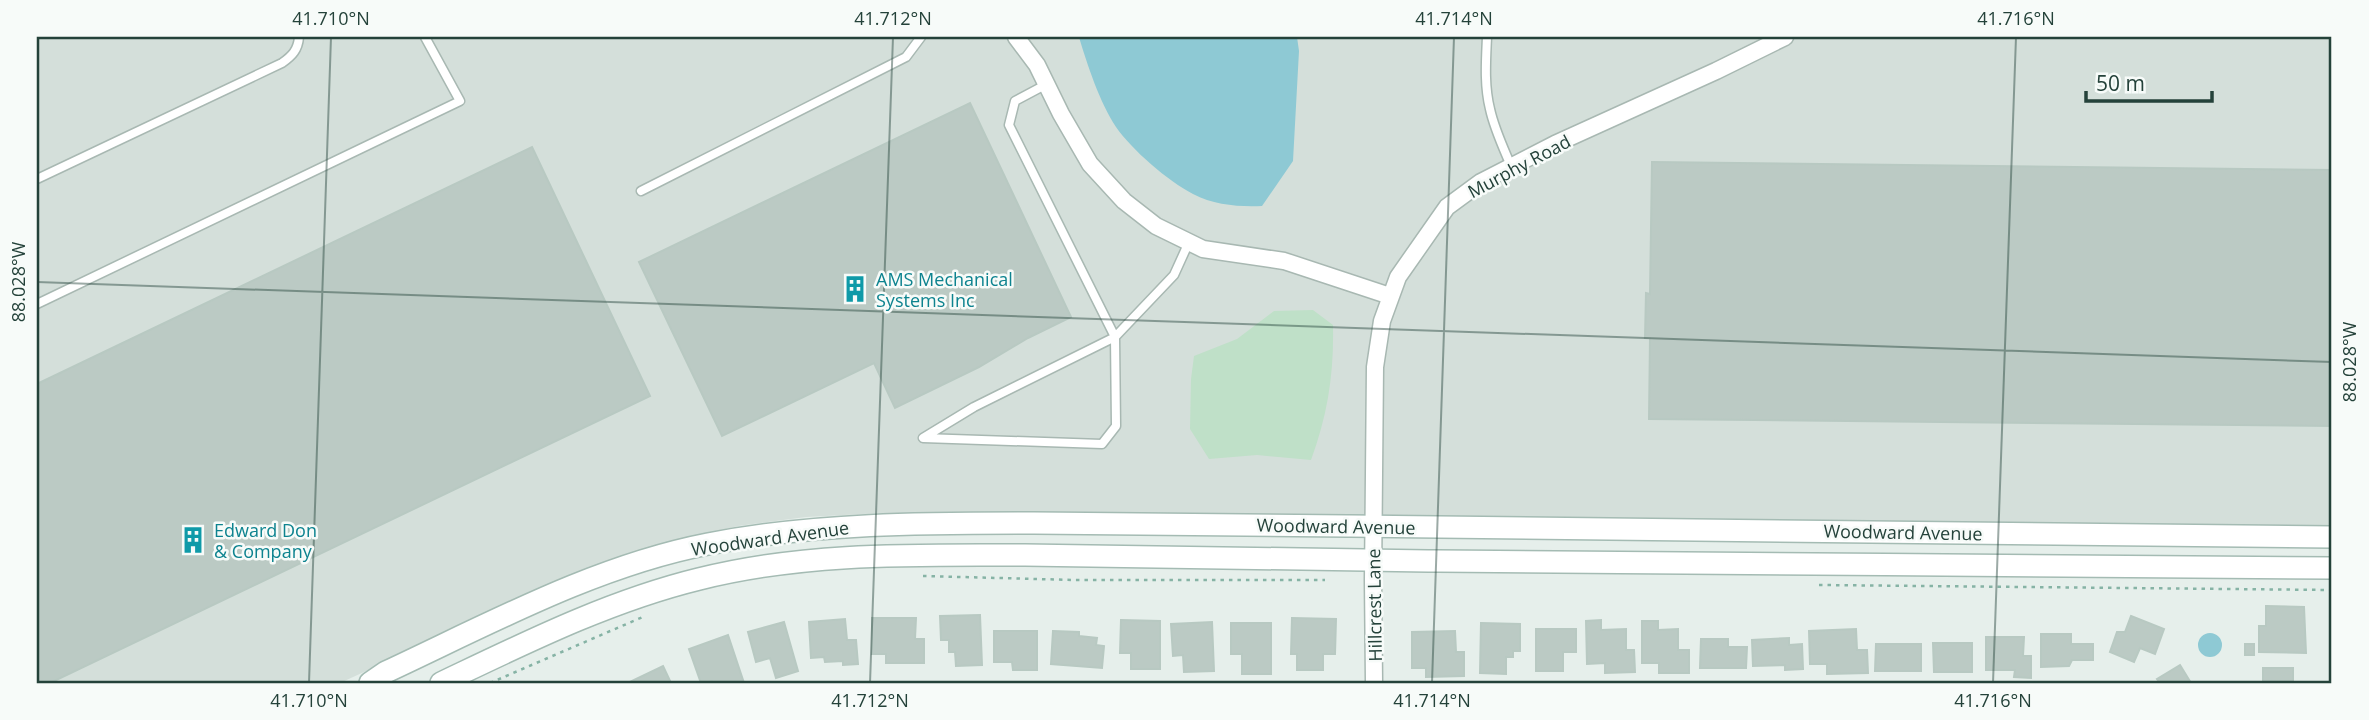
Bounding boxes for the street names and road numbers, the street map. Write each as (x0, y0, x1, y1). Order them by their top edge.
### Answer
street label: Murphy Road (1463, 129, 1575, 203)
street label: Woodward Avenue (1256, 513, 1416, 539)
street label: Woodward Avenue (690, 515, 850, 561)
street label: Woodward Avenue (1823, 519, 1983, 545)
street label: Hillcrest Lane (1361, 548, 1387, 662)

